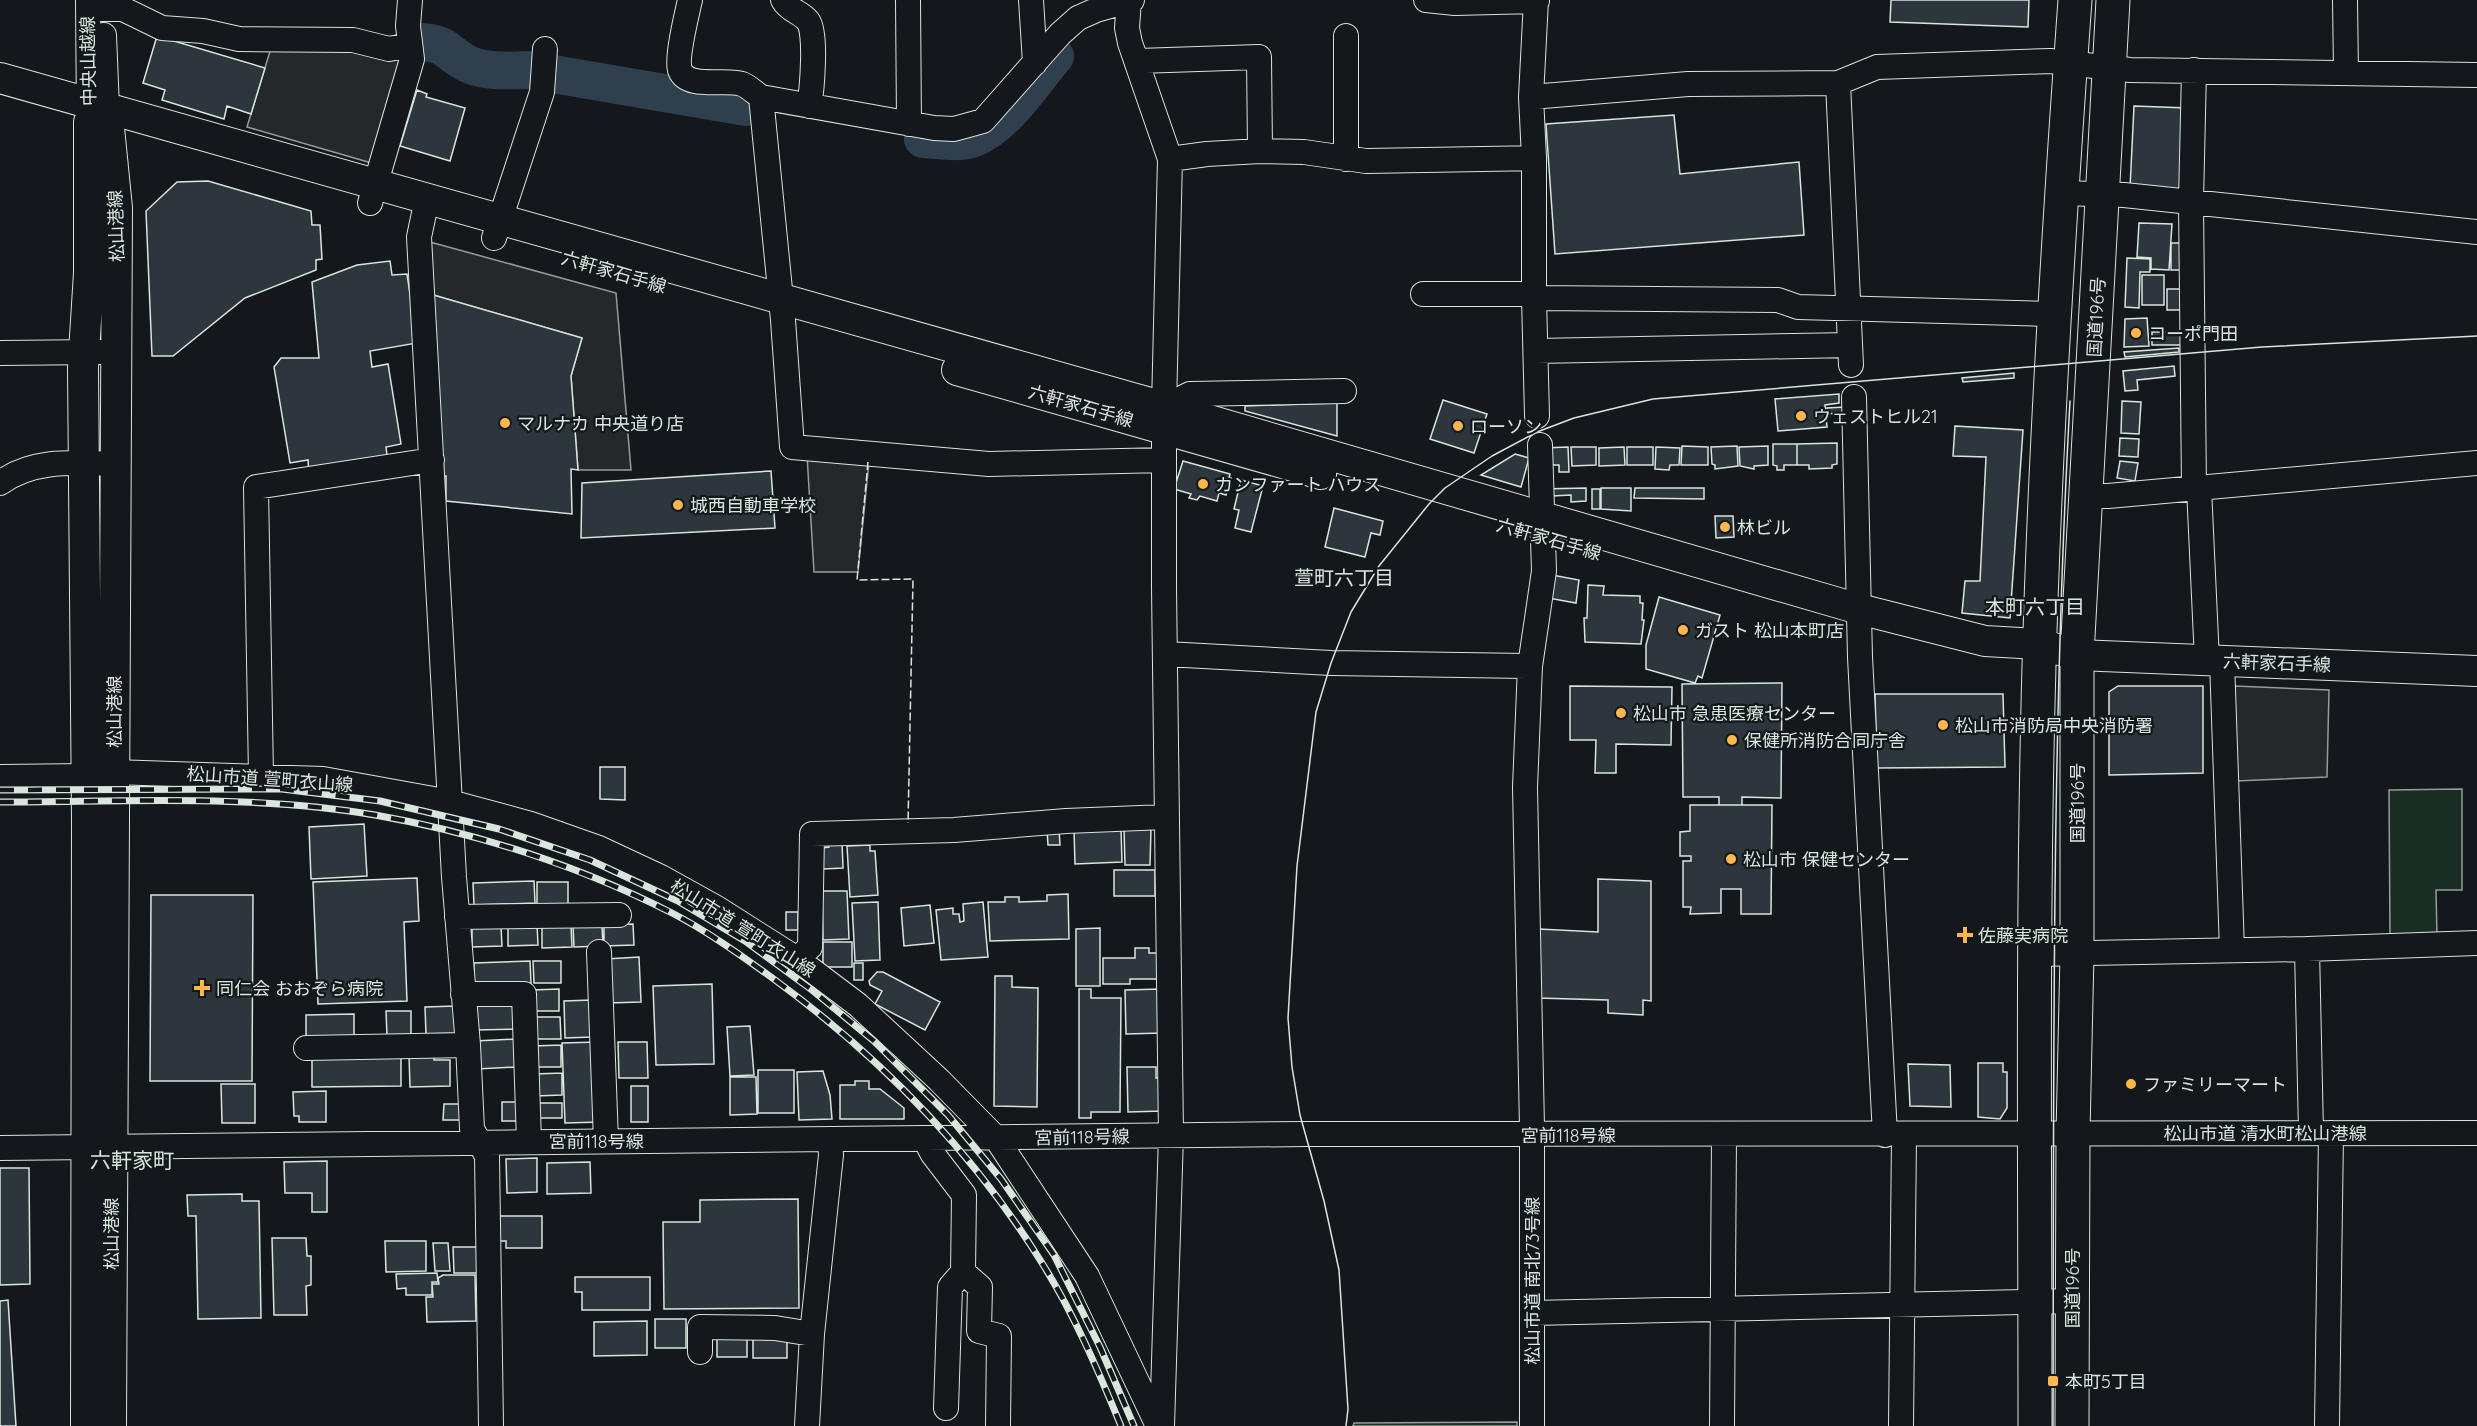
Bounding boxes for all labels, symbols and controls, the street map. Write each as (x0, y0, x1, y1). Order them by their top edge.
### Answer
street label: 中央山越線 (76, 16, 100, 106)
street label: 松山港線 (103, 190, 129, 262)
street label: 六軒家石手線 (559, 246, 669, 298)
street label: 国道196号 (2082, 276, 2110, 358)
place label: コーポ門田 (2148, 322, 2238, 345)
marker: コーポ門田 (2129, 326, 2143, 340)
street label: 六軒家石手線 (1026, 380, 1136, 432)
place label: ウェストヒル21 (1813, 405, 1938, 428)
marker: ウェストヒル21 (1794, 409, 1808, 423)
place label: マルナカ 中央道り店 (517, 412, 684, 435)
place label: ローソン (1470, 415, 1542, 438)
marker: マルナカ 中央道り店 (498, 416, 512, 430)
marker: ローソン (1451, 419, 1465, 433)
place label: カンファート ハウス (1215, 473, 1381, 496)
marker: カンファート ハウス (1196, 477, 1210, 491)
place label: 城西自動車学校 (690, 494, 816, 517)
marker: 城西自動車学校 (671, 498, 685, 512)
street label: 六軒家石手線 (1494, 513, 1604, 565)
place label: 林ビル (1737, 516, 1791, 539)
marker: 林ビル (1718, 520, 1732, 534)
district label: 萱町六丁目 (1294, 565, 1394, 590)
district label: 本町六丁目 (1985, 594, 2085, 619)
place label: ガスト 松山本町店 (1695, 619, 1844, 642)
marker: ガスト 松山本町店 (1676, 623, 1690, 637)
street label: 六軒家石手線 (2223, 650, 2331, 676)
street label: 松山港線 (103, 676, 126, 748)
place label: 松山市 急患医療センター (1633, 702, 1836, 725)
marker: 松山市 急患医療センター (1614, 706, 1628, 720)
place label: 松山市消防局中央消防署 (1955, 714, 2153, 737)
marker: 松山市消防局中央消防署 (1936, 718, 1950, 732)
place label: 保健所消防合同庁舎 (1744, 729, 1906, 752)
marker: 保健所消防合同庁舎 (1725, 733, 1739, 747)
street label: 松山市道 萱町衣山線 (186, 762, 354, 796)
street label: 国道196号 (2066, 763, 2089, 843)
place label: 松山市 保健センター (1743, 848, 1910, 871)
marker: 松山市 保健センター (1724, 852, 1738, 866)
street label: 松山市道 萱町衣山線 (666, 874, 820, 982)
place label: 佐藤実病院 (1978, 924, 2068, 947)
marker: 佐藤実病院 (1956, 926, 1974, 944)
place label: 同仁会 おおぞら病院 (216, 977, 383, 1000)
marker: 同仁会 おおぞら病院 (193, 979, 211, 997)
place label: ファミリーマート (2143, 1073, 2287, 1096)
marker: ファミリーマート (2124, 1077, 2138, 1091)
street label: 松山市道 清水町松山港線 (2164, 1122, 2366, 1145)
street label: 宮前118号線 (1520, 1124, 1616, 1147)
street label: 宮前118号線 (1034, 1125, 1130, 1149)
street label: 宮前118号線 (548, 1130, 644, 1153)
district label: 六軒家町 (90, 1147, 174, 1173)
street label: 松山市道 南北73号線 (1521, 1197, 1544, 1365)
street label: 松山港線 (100, 1198, 123, 1270)
street label: 国道196号 (2061, 1248, 2084, 1328)
place label: 本町5丁目 (2065, 1370, 2147, 1393)
marker: 本町5丁目 (2046, 1374, 2060, 1388)

